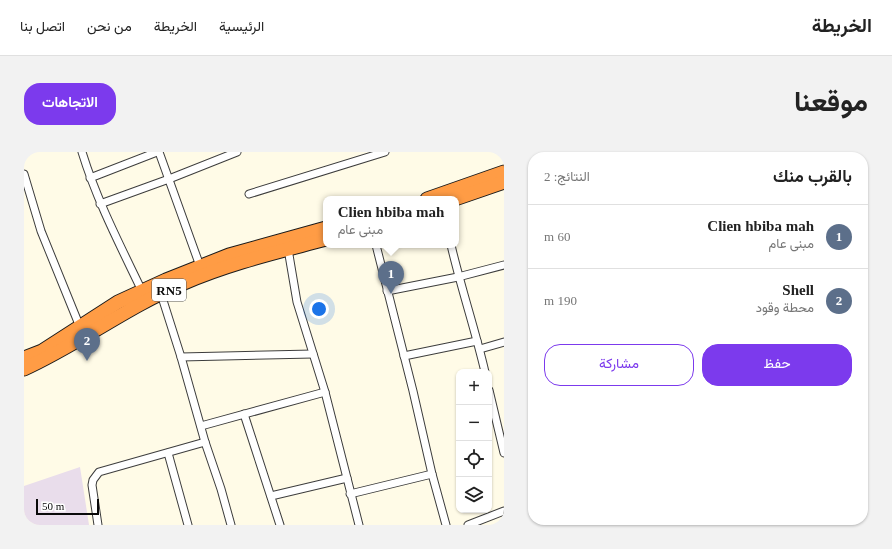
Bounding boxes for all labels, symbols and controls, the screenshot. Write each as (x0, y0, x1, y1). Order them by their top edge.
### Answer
text: الخريطة (812, 15, 872, 36)
text: اتصل بنا (20, 19, 65, 34)
text: من نحن (87, 19, 132, 34)
text: الخريطة (154, 19, 197, 34)
text: الرئيسية (219, 19, 264, 34)
button: الاتجاهات (24, 83, 116, 125)
text: موقعنا (794, 86, 868, 117)
text: بالقرب منك (773, 167, 852, 186)
text: النتائج: 2 (544, 169, 590, 184)
popup (323, 196, 459, 248)
text: Clien hbiba mah (338, 204, 444, 220)
text: Clien hbiba mah (707, 218, 814, 234)
text: مبنى عام (338, 222, 383, 237)
text: 60 m (544, 229, 570, 244)
text: 1 (836, 229, 842, 244)
text: مبنى عام (769, 236, 814, 251)
pin: 1 (378, 261, 404, 294)
road number: RN5 (152, 279, 186, 301)
text: Shell (782, 282, 814, 298)
text: 190 m (544, 293, 577, 308)
text: 2 (836, 293, 842, 308)
your location (309, 299, 329, 319)
text: محطة وقود (756, 300, 814, 315)
pin: 2 (74, 328, 100, 361)
button: مشاركة (544, 344, 694, 386)
button: حفظ (702, 344, 852, 386)
map controls (456, 369, 492, 513)
button: + (456, 369, 492, 405)
button: − (456, 405, 492, 441)
button: locate (456, 441, 492, 477)
button: layers (456, 477, 492, 513)
scale bar (36, 497, 99, 516)
text: 50 m (42, 500, 64, 512)

